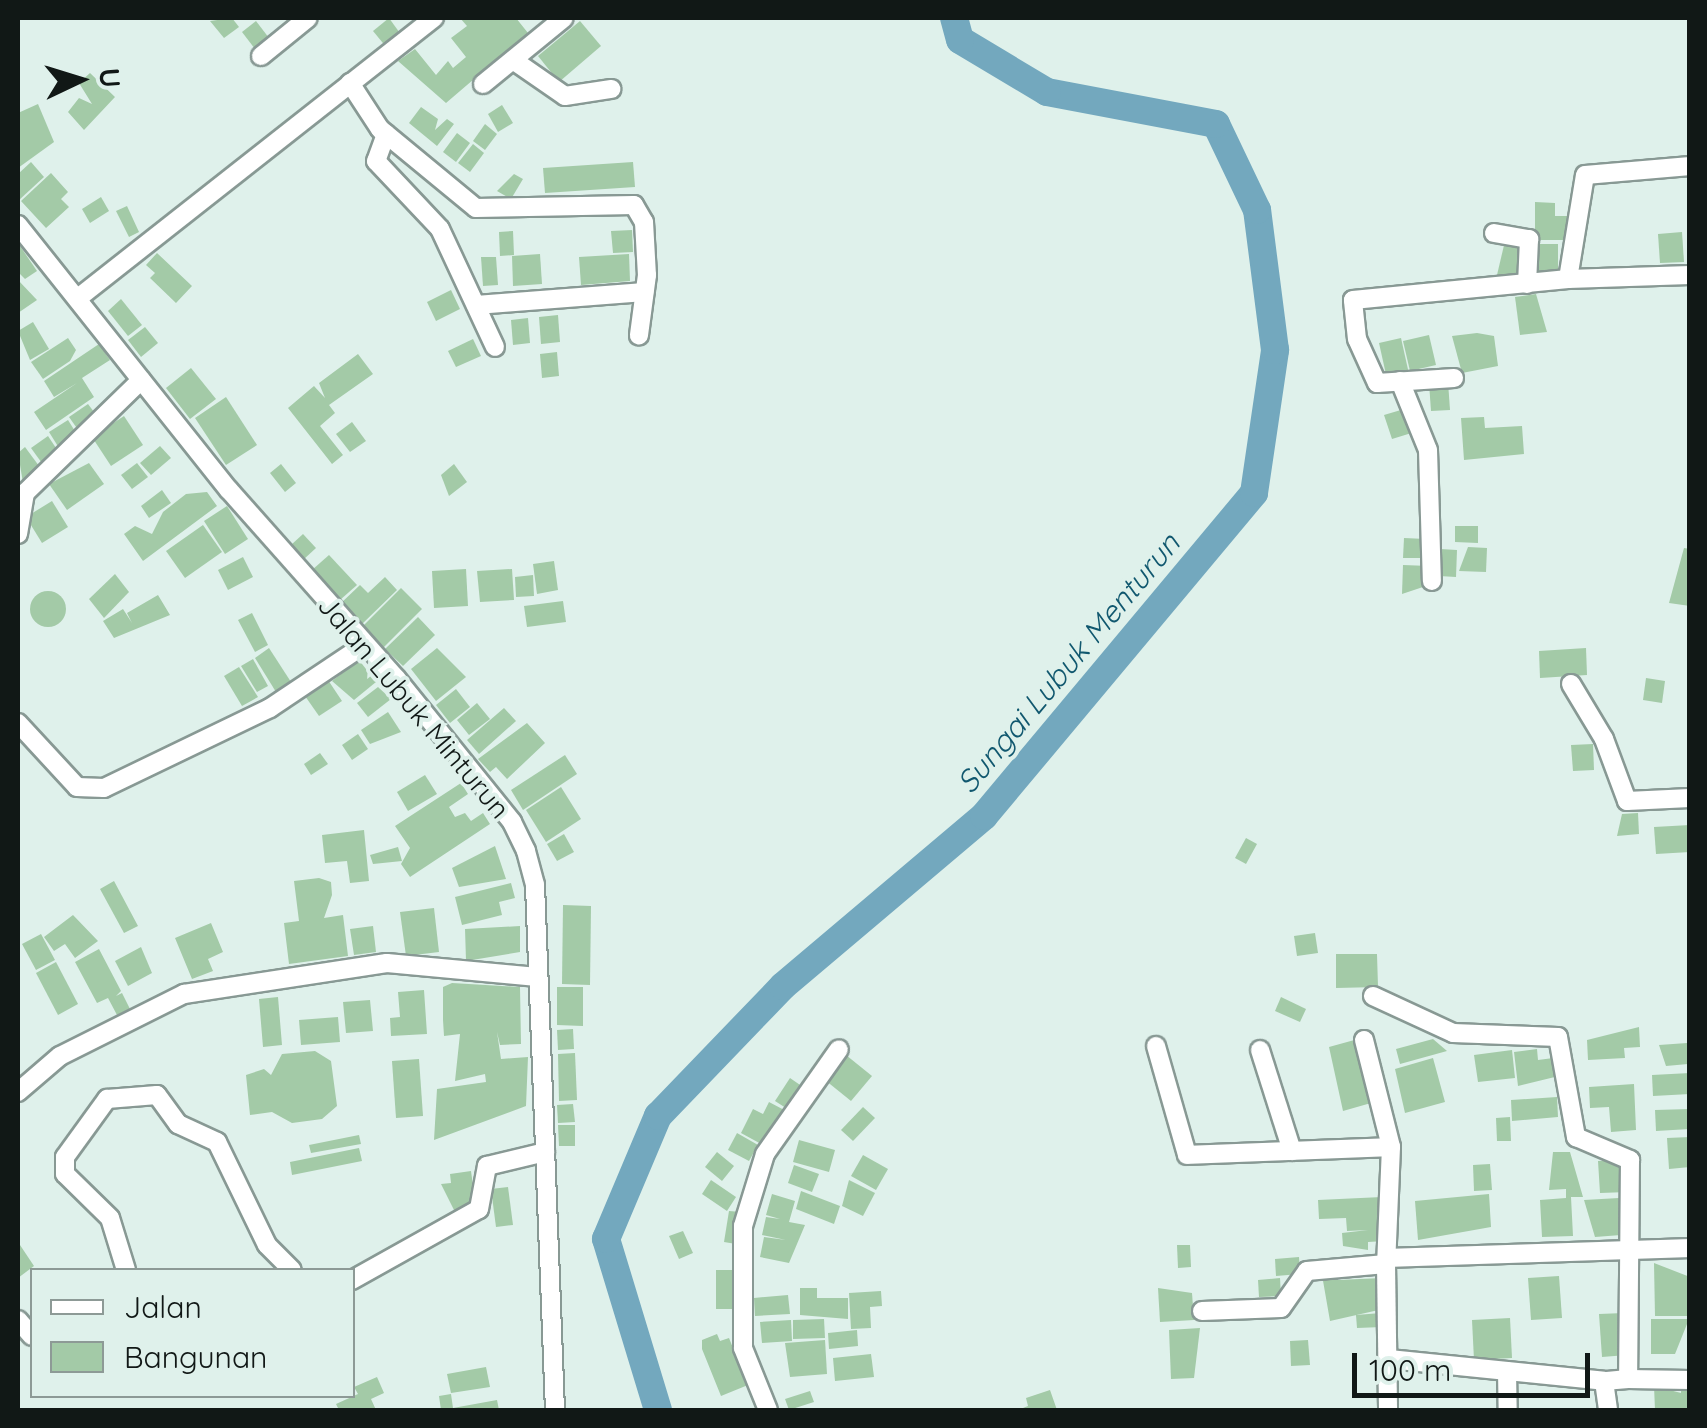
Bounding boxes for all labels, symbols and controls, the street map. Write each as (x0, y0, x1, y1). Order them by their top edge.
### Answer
north arrow (30, 30, 130, 130)
text: U (92, 67, 129, 89)
water label: Sungai Lubuk Menturun (949, 526, 1187, 800)
street label: Jalan Lubuk Minturun (311, 589, 517, 825)
legend (30, 1268, 355, 1398)
text: Jalan (124, 1288, 202, 1326)
scale bar (1357, 1333, 1594, 1395)
text: Bangunan (124, 1338, 267, 1376)
text: 100 m (1369, 1351, 1451, 1389)

